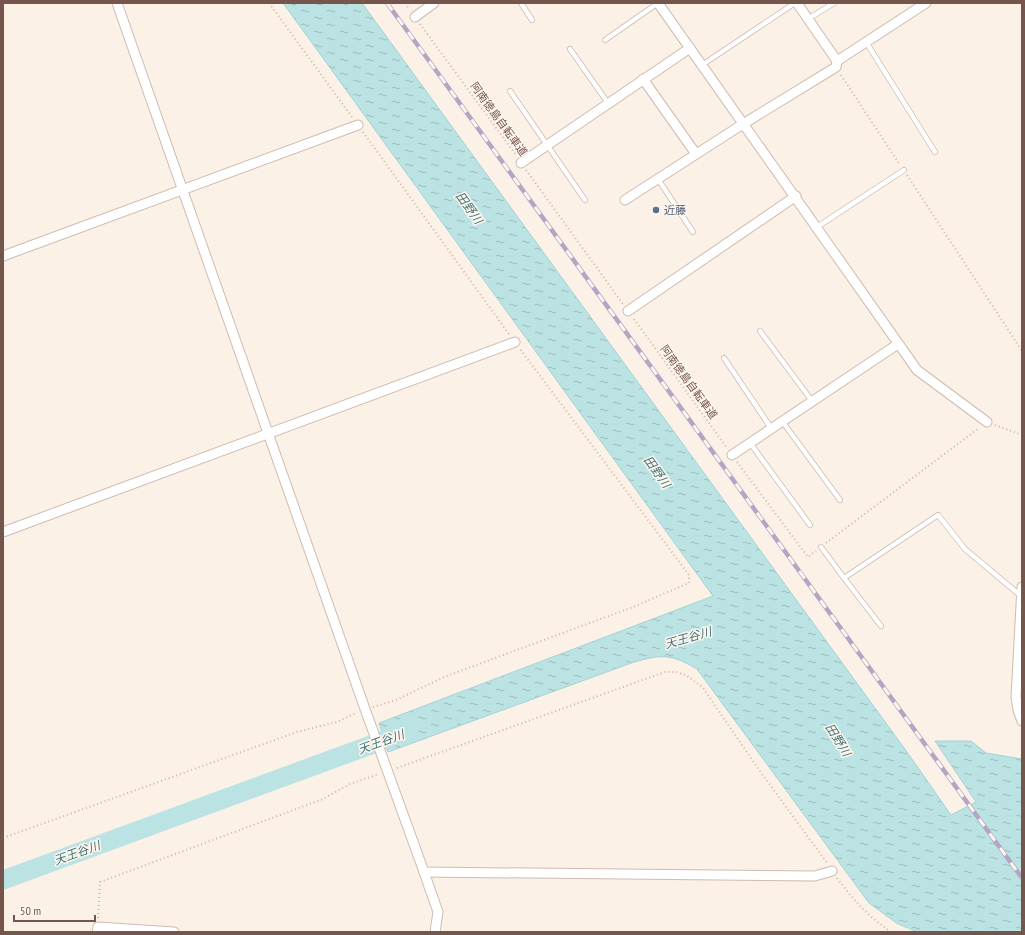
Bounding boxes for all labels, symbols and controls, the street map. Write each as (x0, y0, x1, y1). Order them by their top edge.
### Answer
street label: 阿南徳島自転車道 (467, 79, 531, 159)
water label: 田野川 (453, 189, 487, 228)
place label: 近藤 (664, 203, 686, 217)
marker: 近藤 (651, 205, 661, 215)
street label: 阿南徳島自転車道 (657, 342, 721, 422)
water label: 田野川 (641, 453, 675, 492)
water label: 天王谷川 (663, 623, 715, 651)
water label: 田野川 (823, 720, 855, 761)
water label: 天王谷川 (356, 726, 408, 757)
water label: 天王谷川 (52, 837, 104, 868)
scale bar (14, 897, 95, 923)
text: 50 m (20, 903, 41, 918)

